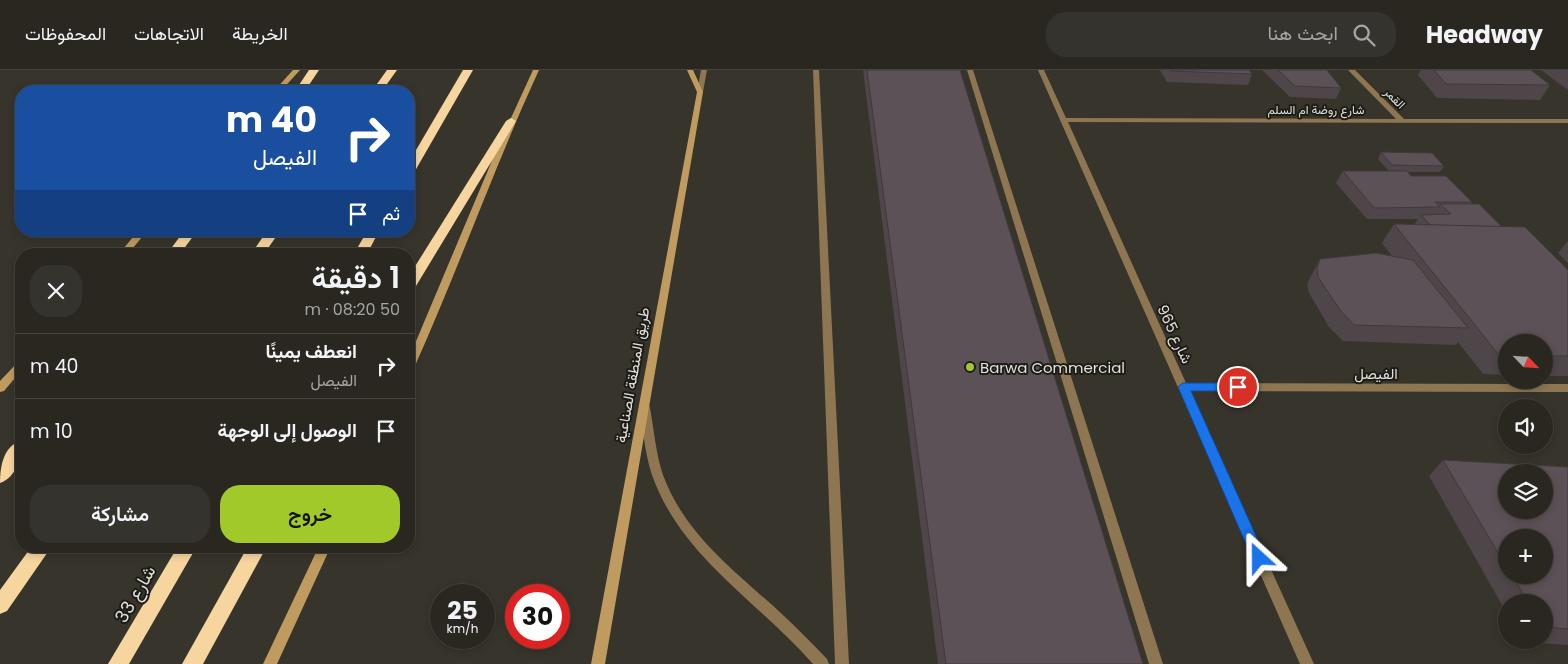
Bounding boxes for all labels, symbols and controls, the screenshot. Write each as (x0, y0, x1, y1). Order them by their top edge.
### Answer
search box (1046, 12, 1396, 57)
text: Headway (1426, 18, 1543, 51)
text: ابحث هنا (1268, 20, 1338, 47)
text: المحفوظات (25, 21, 106, 46)
text: الاتجاهات (134, 21, 204, 46)
text: الخريطة (232, 21, 288, 46)
icon: search (1350, 21, 1378, 49)
street label: القمر (1380, 83, 1409, 112)
text: 40 m (226, 95, 317, 144)
street label: شارع روضة ام السلم (1268, 101, 1364, 119)
icon: right (335, 105, 400, 170)
text: الفيصل (253, 142, 317, 173)
icon: arrive (344, 200, 372, 228)
text: ثم (382, 200, 400, 227)
text: 1 دقيقة (312, 256, 400, 299)
button: close (30, 265, 82, 317)
text: 50 m · 08:20 (304, 298, 400, 321)
street label: شارع 965 (1151, 301, 1198, 367)
street label: طريق المنطقة الصناعية (610, 305, 654, 444)
north arrow (1498, 334, 1552, 389)
map controls (1498, 334, 1553, 649)
text: انعطف يمينًا (265, 338, 357, 365)
icon: right (372, 352, 400, 380)
text: 40 m (30, 353, 79, 380)
place label: Barwa Commercial (980, 357, 1125, 378)
marker: Barwa Commercial (964, 361, 976, 373)
street label: الفيصل (1354, 363, 1398, 384)
pin (1217, 366, 1259, 408)
text: الفيصل (310, 369, 357, 392)
icon: arrive (1224, 373, 1252, 401)
button: sound (1498, 399, 1553, 454)
text: الوصول إلى الوجهة (218, 417, 357, 444)
icon: arrive (372, 417, 400, 445)
text: 10 m (30, 418, 73, 445)
button: layers (1498, 464, 1553, 519)
button: مشاركة (30, 485, 210, 543)
button: خروج (220, 485, 400, 543)
button: + (1498, 529, 1553, 584)
position arrow (1232, 531, 1284, 583)
street label: شارع 33 (109, 561, 161, 627)
speed limit sign: 30 (505, 584, 570, 649)
text: 25 (447, 593, 478, 628)
button: − (1498, 594, 1553, 649)
text: km/h (447, 620, 478, 637)

